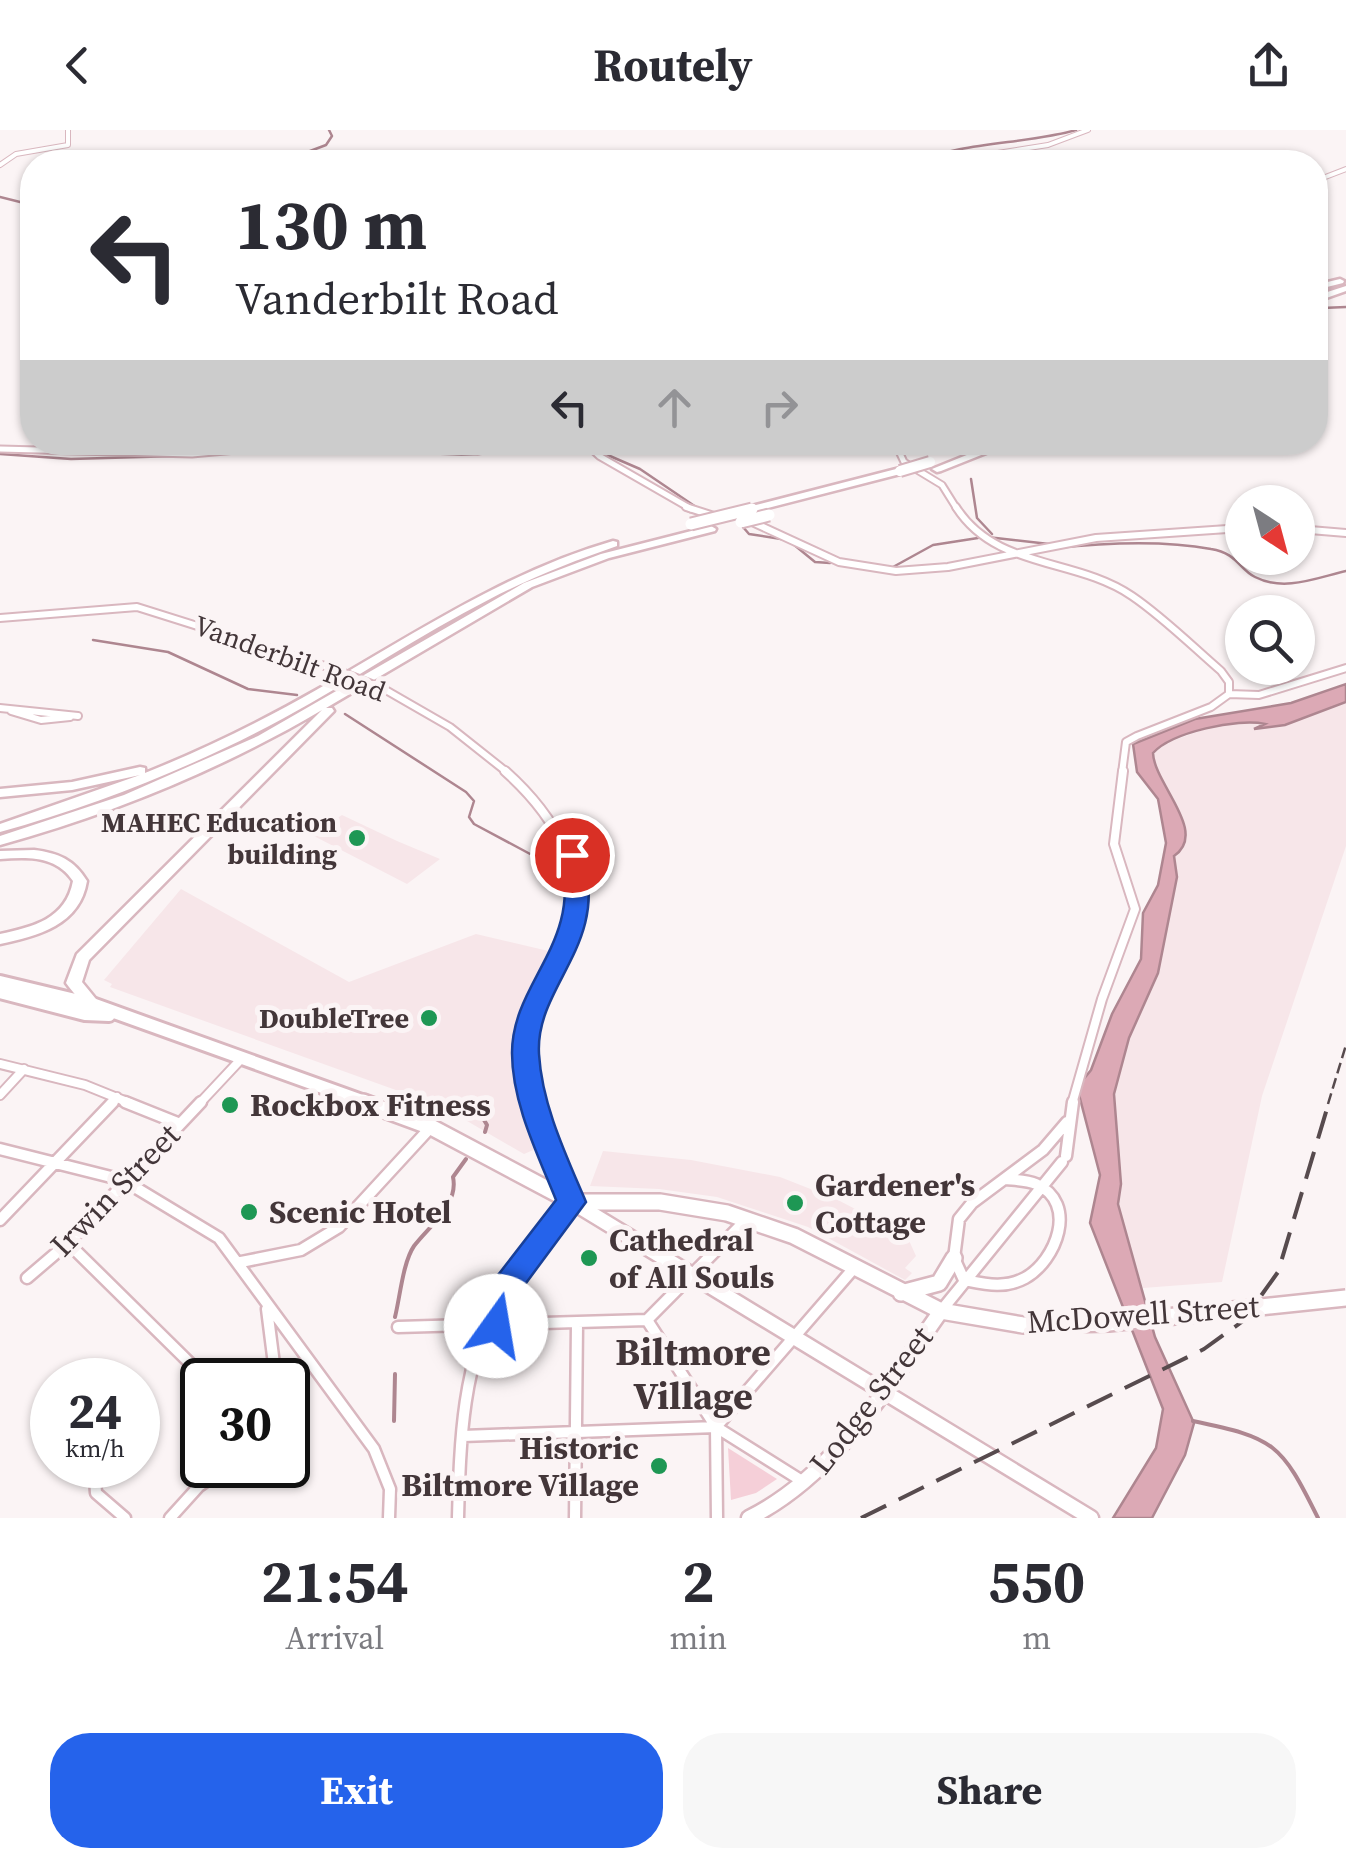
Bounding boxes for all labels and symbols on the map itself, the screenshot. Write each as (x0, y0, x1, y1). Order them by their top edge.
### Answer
north arrow (1225, 485, 1315, 575)
street label: Vanderbilt Road (189, 606, 391, 710)
place label: MAHEC Education building (101, 803, 337, 873)
pin (530, 813, 615, 898)
marker: MAHEC Education building (346, 827, 368, 849)
place label: DoubleTree (259, 999, 409, 1037)
marker: DoubleTree (418, 1007, 440, 1029)
place label: Rockbox Fitness (250, 1083, 491, 1127)
marker: Rockbox Fitness (219, 1094, 241, 1116)
street label: Irwin Street (40, 1113, 190, 1266)
place label: Gardener's Cottage (815, 1163, 975, 1244)
place label: Scenic Hotel (269, 1190, 452, 1234)
marker: Gardener's Cottage (784, 1192, 806, 1214)
marker: Scenic Hotel (238, 1201, 260, 1223)
place label: Cathedral of All Souls (609, 1218, 774, 1299)
marker: Cathedral of All Souls (578, 1247, 600, 1269)
position arrow (444, 1274, 548, 1378)
street label: McDowell Street (1025, 1284, 1261, 1344)
street label: Lodge Street (799, 1316, 943, 1483)
district label: Biltmore Village (615, 1326, 771, 1422)
speed limit sign: 30 (180, 1358, 310, 1488)
place label: Historic Biltmore Village (401, 1426, 639, 1507)
marker: Historic Biltmore Village (648, 1455, 670, 1477)

